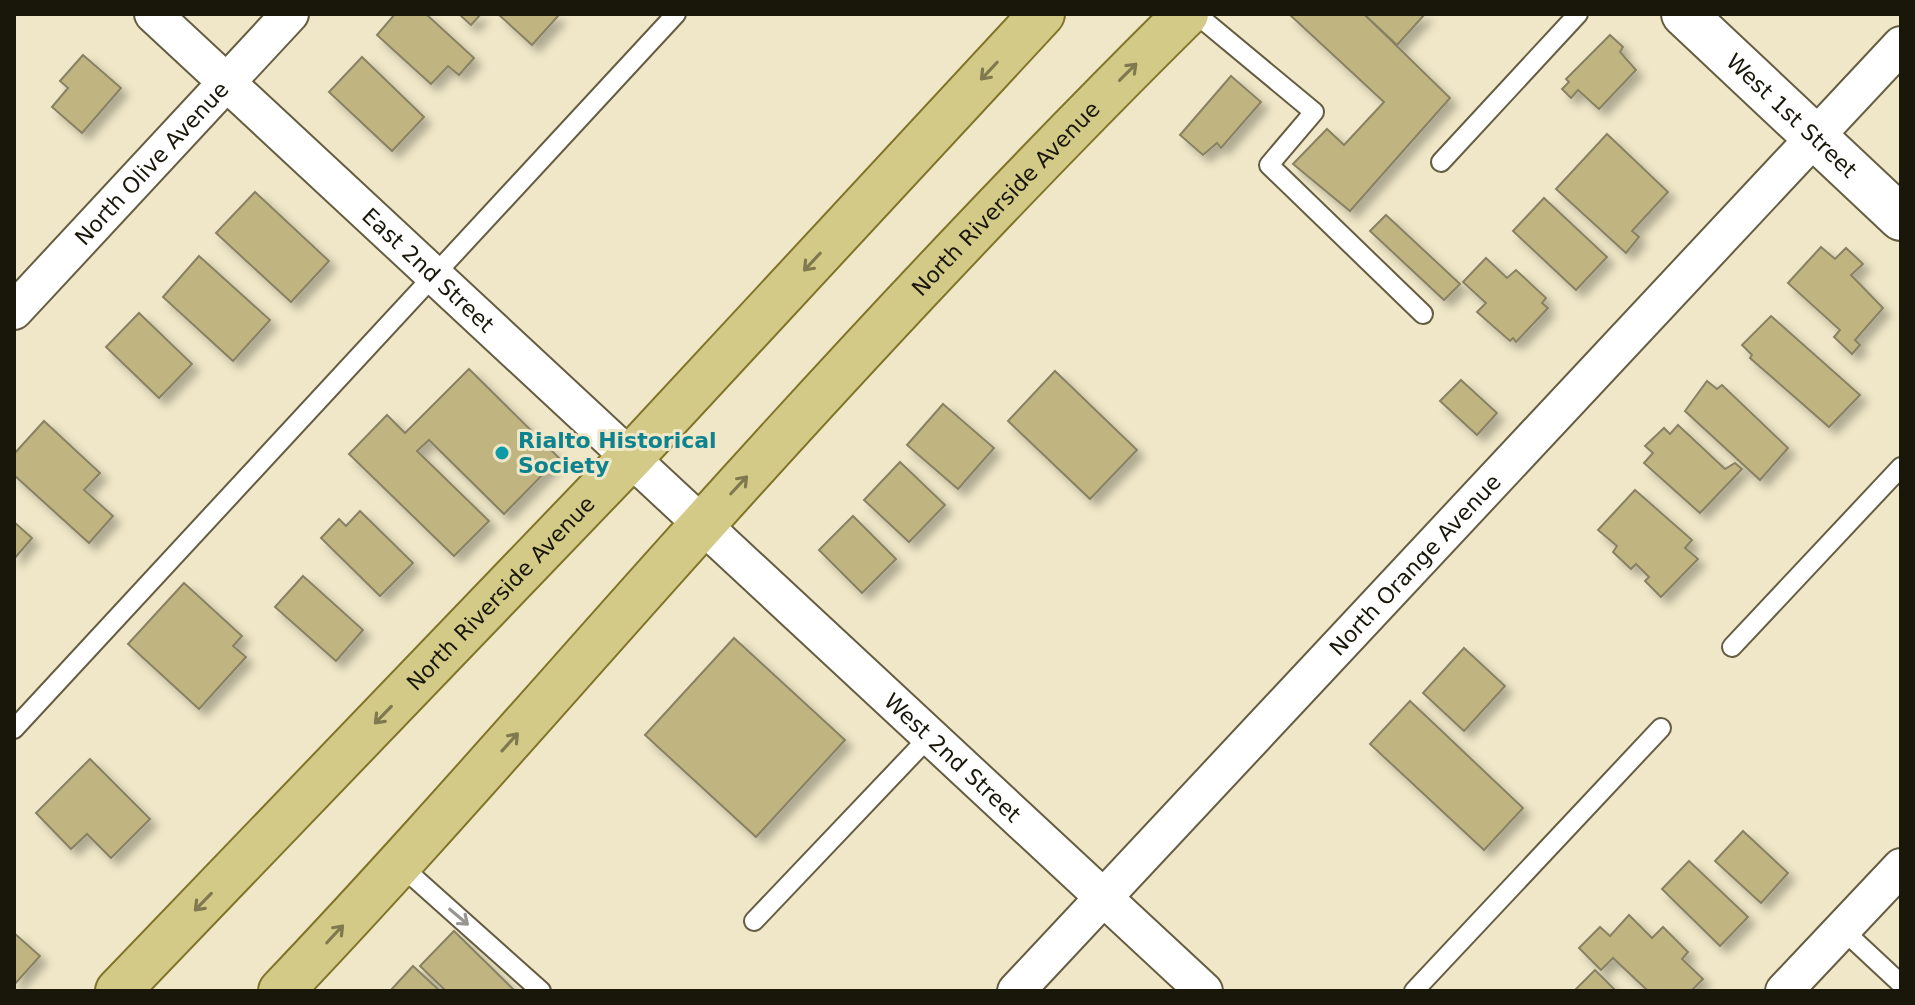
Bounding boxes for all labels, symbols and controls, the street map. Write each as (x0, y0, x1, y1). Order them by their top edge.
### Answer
street label: West 1st Street (1721, 49, 1862, 183)
one-way arrow (980, 61, 999, 81)
one-way arrow (1118, 62, 1138, 81)
street label: North Olive Avenue (70, 77, 234, 250)
street label: North Riverside Avenue (907, 96, 1105, 301)
street label: East 2nd Street (357, 203, 499, 338)
one-way arrow (804, 251, 822, 271)
place label: Rialto Historical Society (518, 428, 717, 478)
marker: Rialto Historical Society (493, 444, 511, 462)
street label: North Orange Avenue (1325, 469, 1506, 661)
one-way arrow (729, 476, 747, 496)
street label: North Riverside Avenue (402, 491, 600, 696)
street label: West 2nd Street (879, 688, 1026, 827)
one-way arrow (374, 705, 393, 725)
one-way arrow (500, 732, 518, 752)
one-way arrow (195, 892, 213, 912)
one-way arrow (449, 908, 469, 926)
one-way arrow (325, 925, 344, 945)

